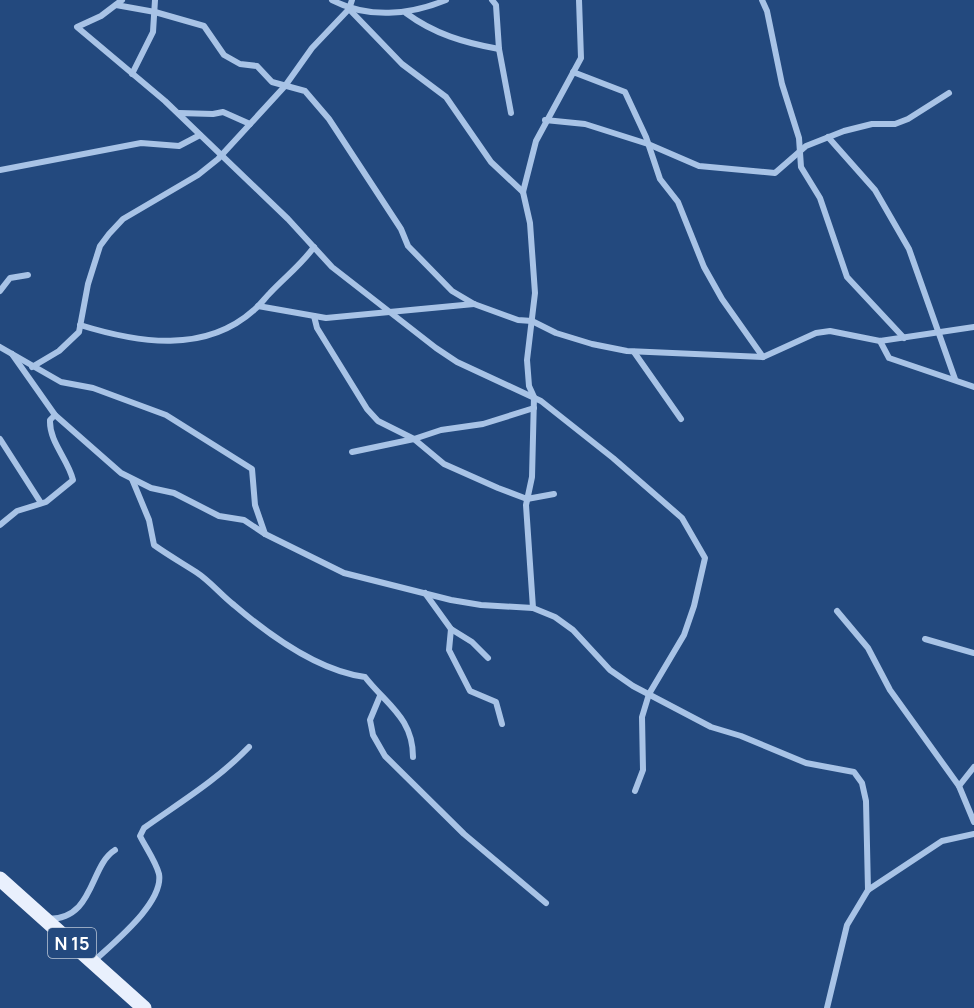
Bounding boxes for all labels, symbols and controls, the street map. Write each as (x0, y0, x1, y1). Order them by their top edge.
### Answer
road number: N 15 (48, 928, 96, 958)

